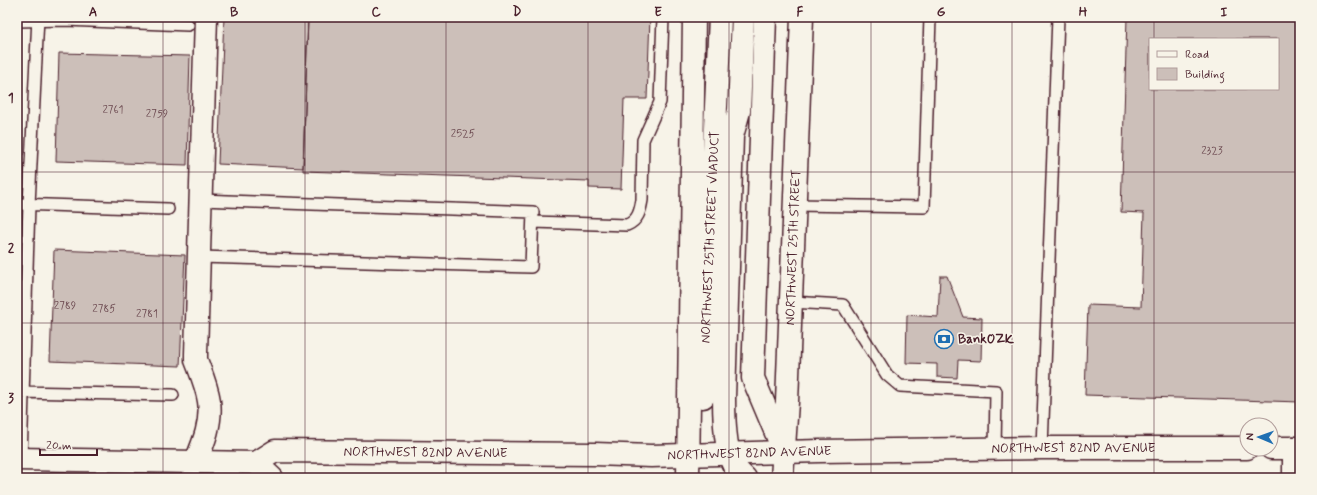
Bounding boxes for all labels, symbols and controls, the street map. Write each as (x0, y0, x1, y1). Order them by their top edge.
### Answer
text: A (89, 4, 97, 21)
text: B (230, 4, 239, 21)
text: C (371, 4, 381, 21)
text: D (513, 4, 522, 21)
text: E (654, 4, 662, 21)
text: F (797, 4, 804, 21)
text: G (937, 4, 946, 21)
text: H (1079, 4, 1088, 21)
text: I (1221, 4, 1228, 21)
legend (1149, 38, 1279, 90)
text: Road (1185, 47, 1209, 63)
text: Building (1185, 67, 1225, 84)
text: 1 (8, 90, 14, 107)
house number: 2761 (102, 103, 124, 117)
house number: 2759 (146, 107, 168, 121)
house number: 2525 (451, 127, 476, 141)
street label: NORTHWEST 25TH STREET VIADUCT (697, 130, 723, 344)
house number: 2323 (1201, 144, 1223, 158)
street label: NORTHWEST 25TH STREET (781, 169, 805, 326)
text: 2 (8, 240, 15, 257)
house number: 2789 (54, 299, 76, 313)
house number: 2785 (92, 302, 116, 316)
house number: 2781 (136, 307, 158, 321)
bank icon: BankOZK (933, 328, 955, 350)
place label: BankOZK (958, 331, 1014, 348)
text: 3 (8, 390, 14, 407)
north arrow (1239, 417, 1279, 457)
scale bar (40, 431, 97, 457)
text: N (1243, 433, 1257, 441)
text: 20 m (46, 438, 72, 454)
street label: NORTHWEST 82ND AVENUE (991, 439, 1156, 457)
street label: NORTHWEST 82ND AVENUE (667, 442, 832, 464)
street label: NORTHWEST 82ND AVENUE (343, 443, 508, 462)

